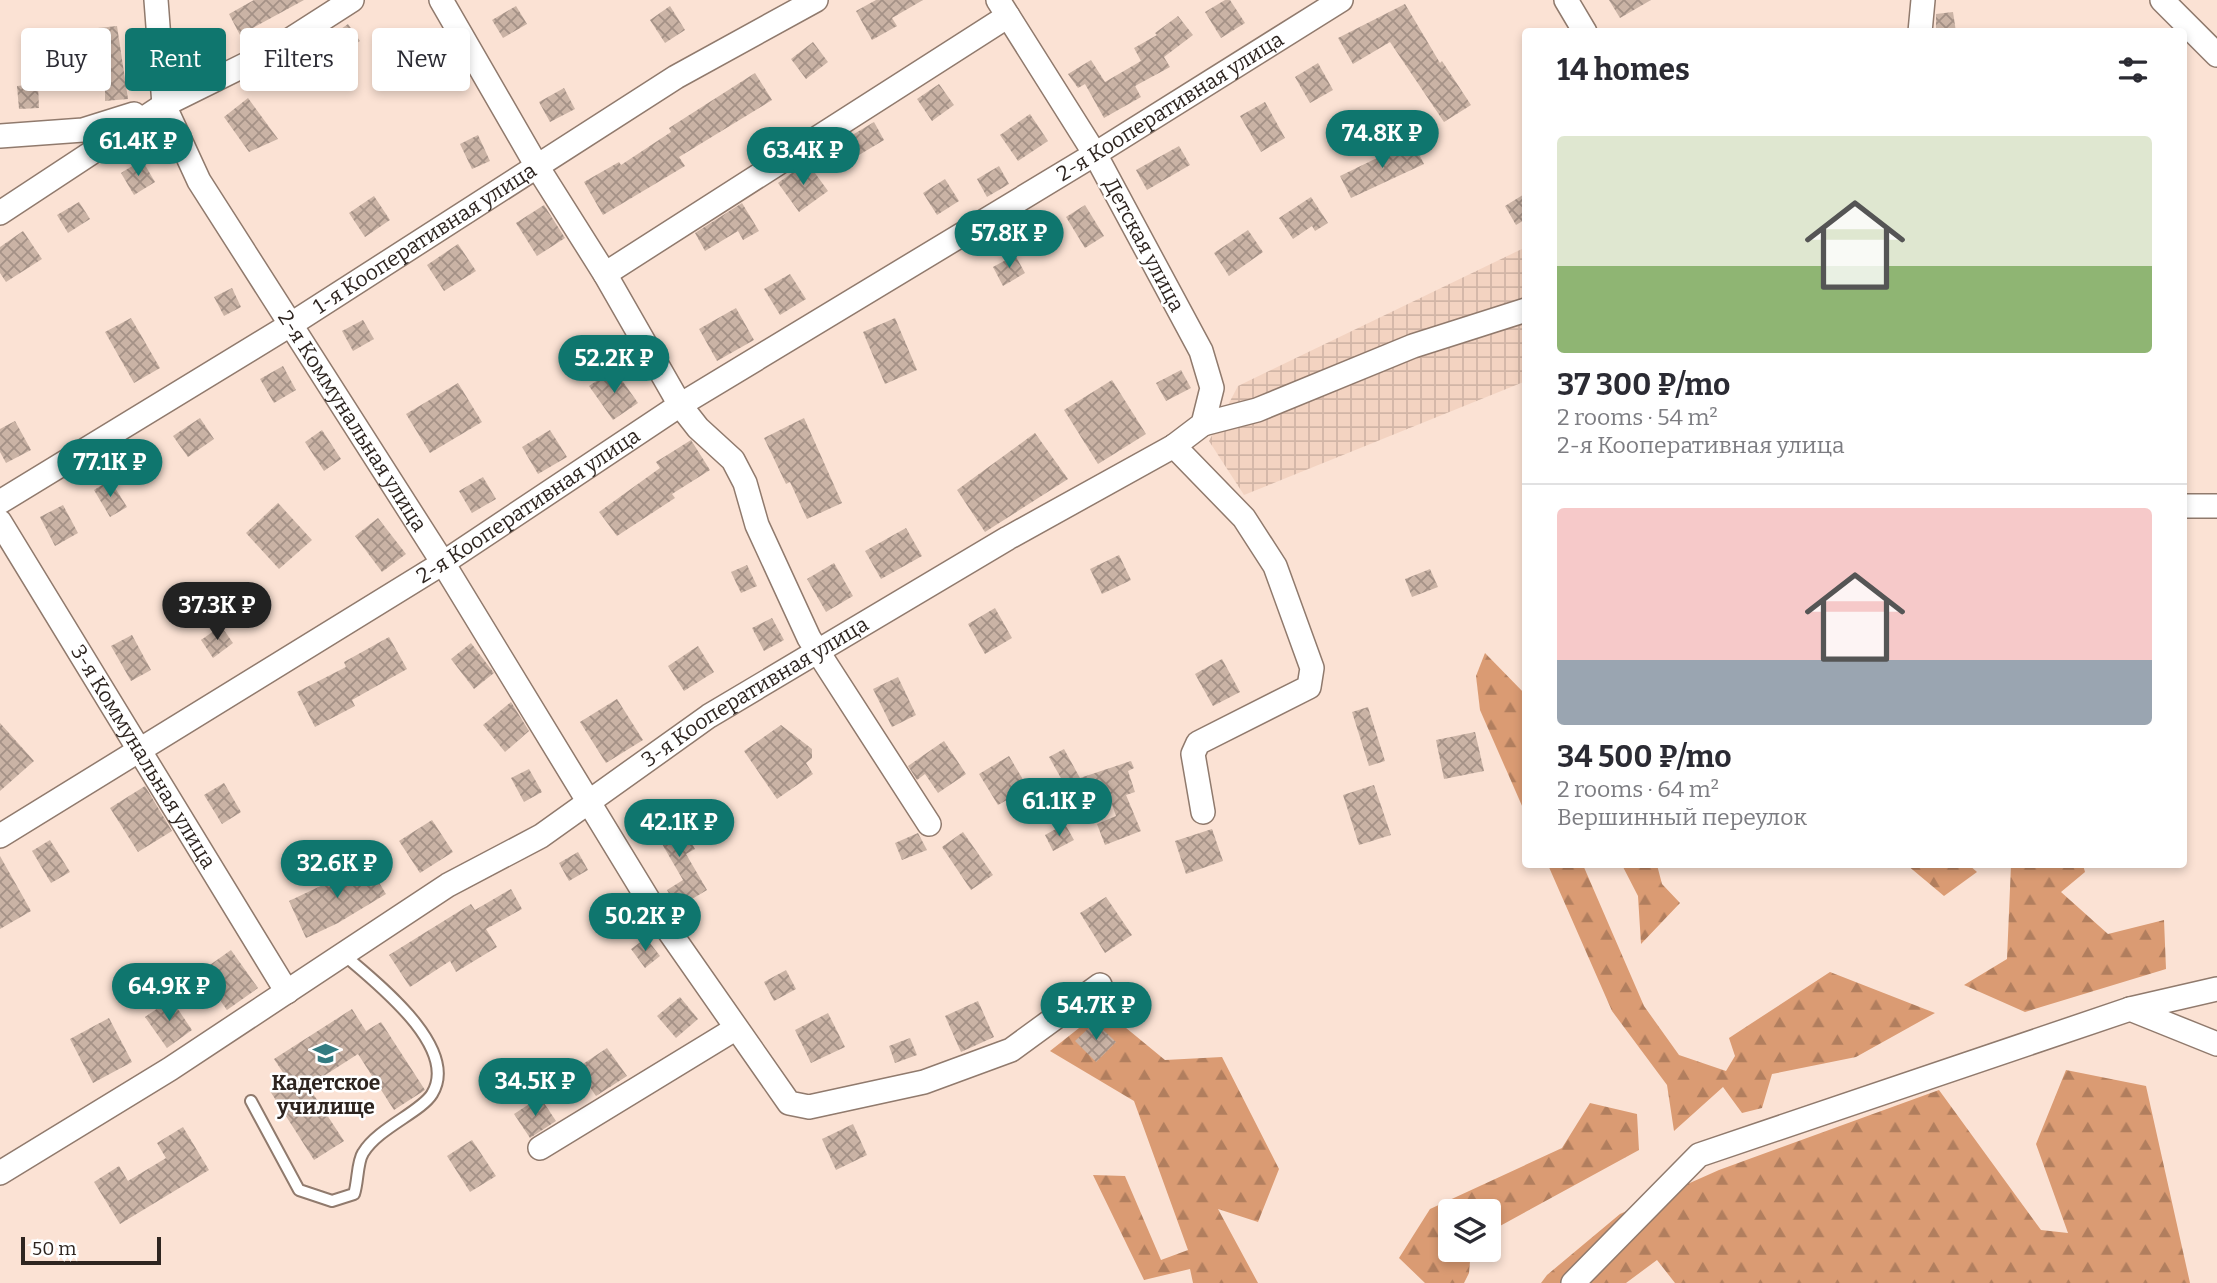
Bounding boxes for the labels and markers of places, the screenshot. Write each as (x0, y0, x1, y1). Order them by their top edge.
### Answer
pin: 74.8K ₽ (1317, 110, 1447, 170)
pin: 61.4K ₽ (73, 118, 203, 178)
pin: 63.4K ₽ (738, 128, 868, 187)
pin: 57.8K ₽ (944, 210, 1074, 270)
pin: 52.2K ₽ (549, 336, 679, 395)
pin: 77.1K ₽ (45, 440, 175, 499)
pin: 37.3K ₽ (152, 582, 282, 642)
pin: 61.1K ₽ (994, 778, 1124, 838)
pin: 42.1K ₽ (614, 800, 744, 859)
pin: 32.6K ₽ (272, 841, 402, 900)
pin: 50.2K ₽ (580, 894, 710, 953)
pin: 64.9K ₽ (104, 964, 234, 1023)
pin: 54.7K ₽ (1031, 982, 1161, 1042)
school or university icon: Кадетское училище (312, 1040, 340, 1068)
pin: 34.5K ₽ (470, 1058, 600, 1118)
place label: Кадетское училище (272, 1070, 380, 1120)

